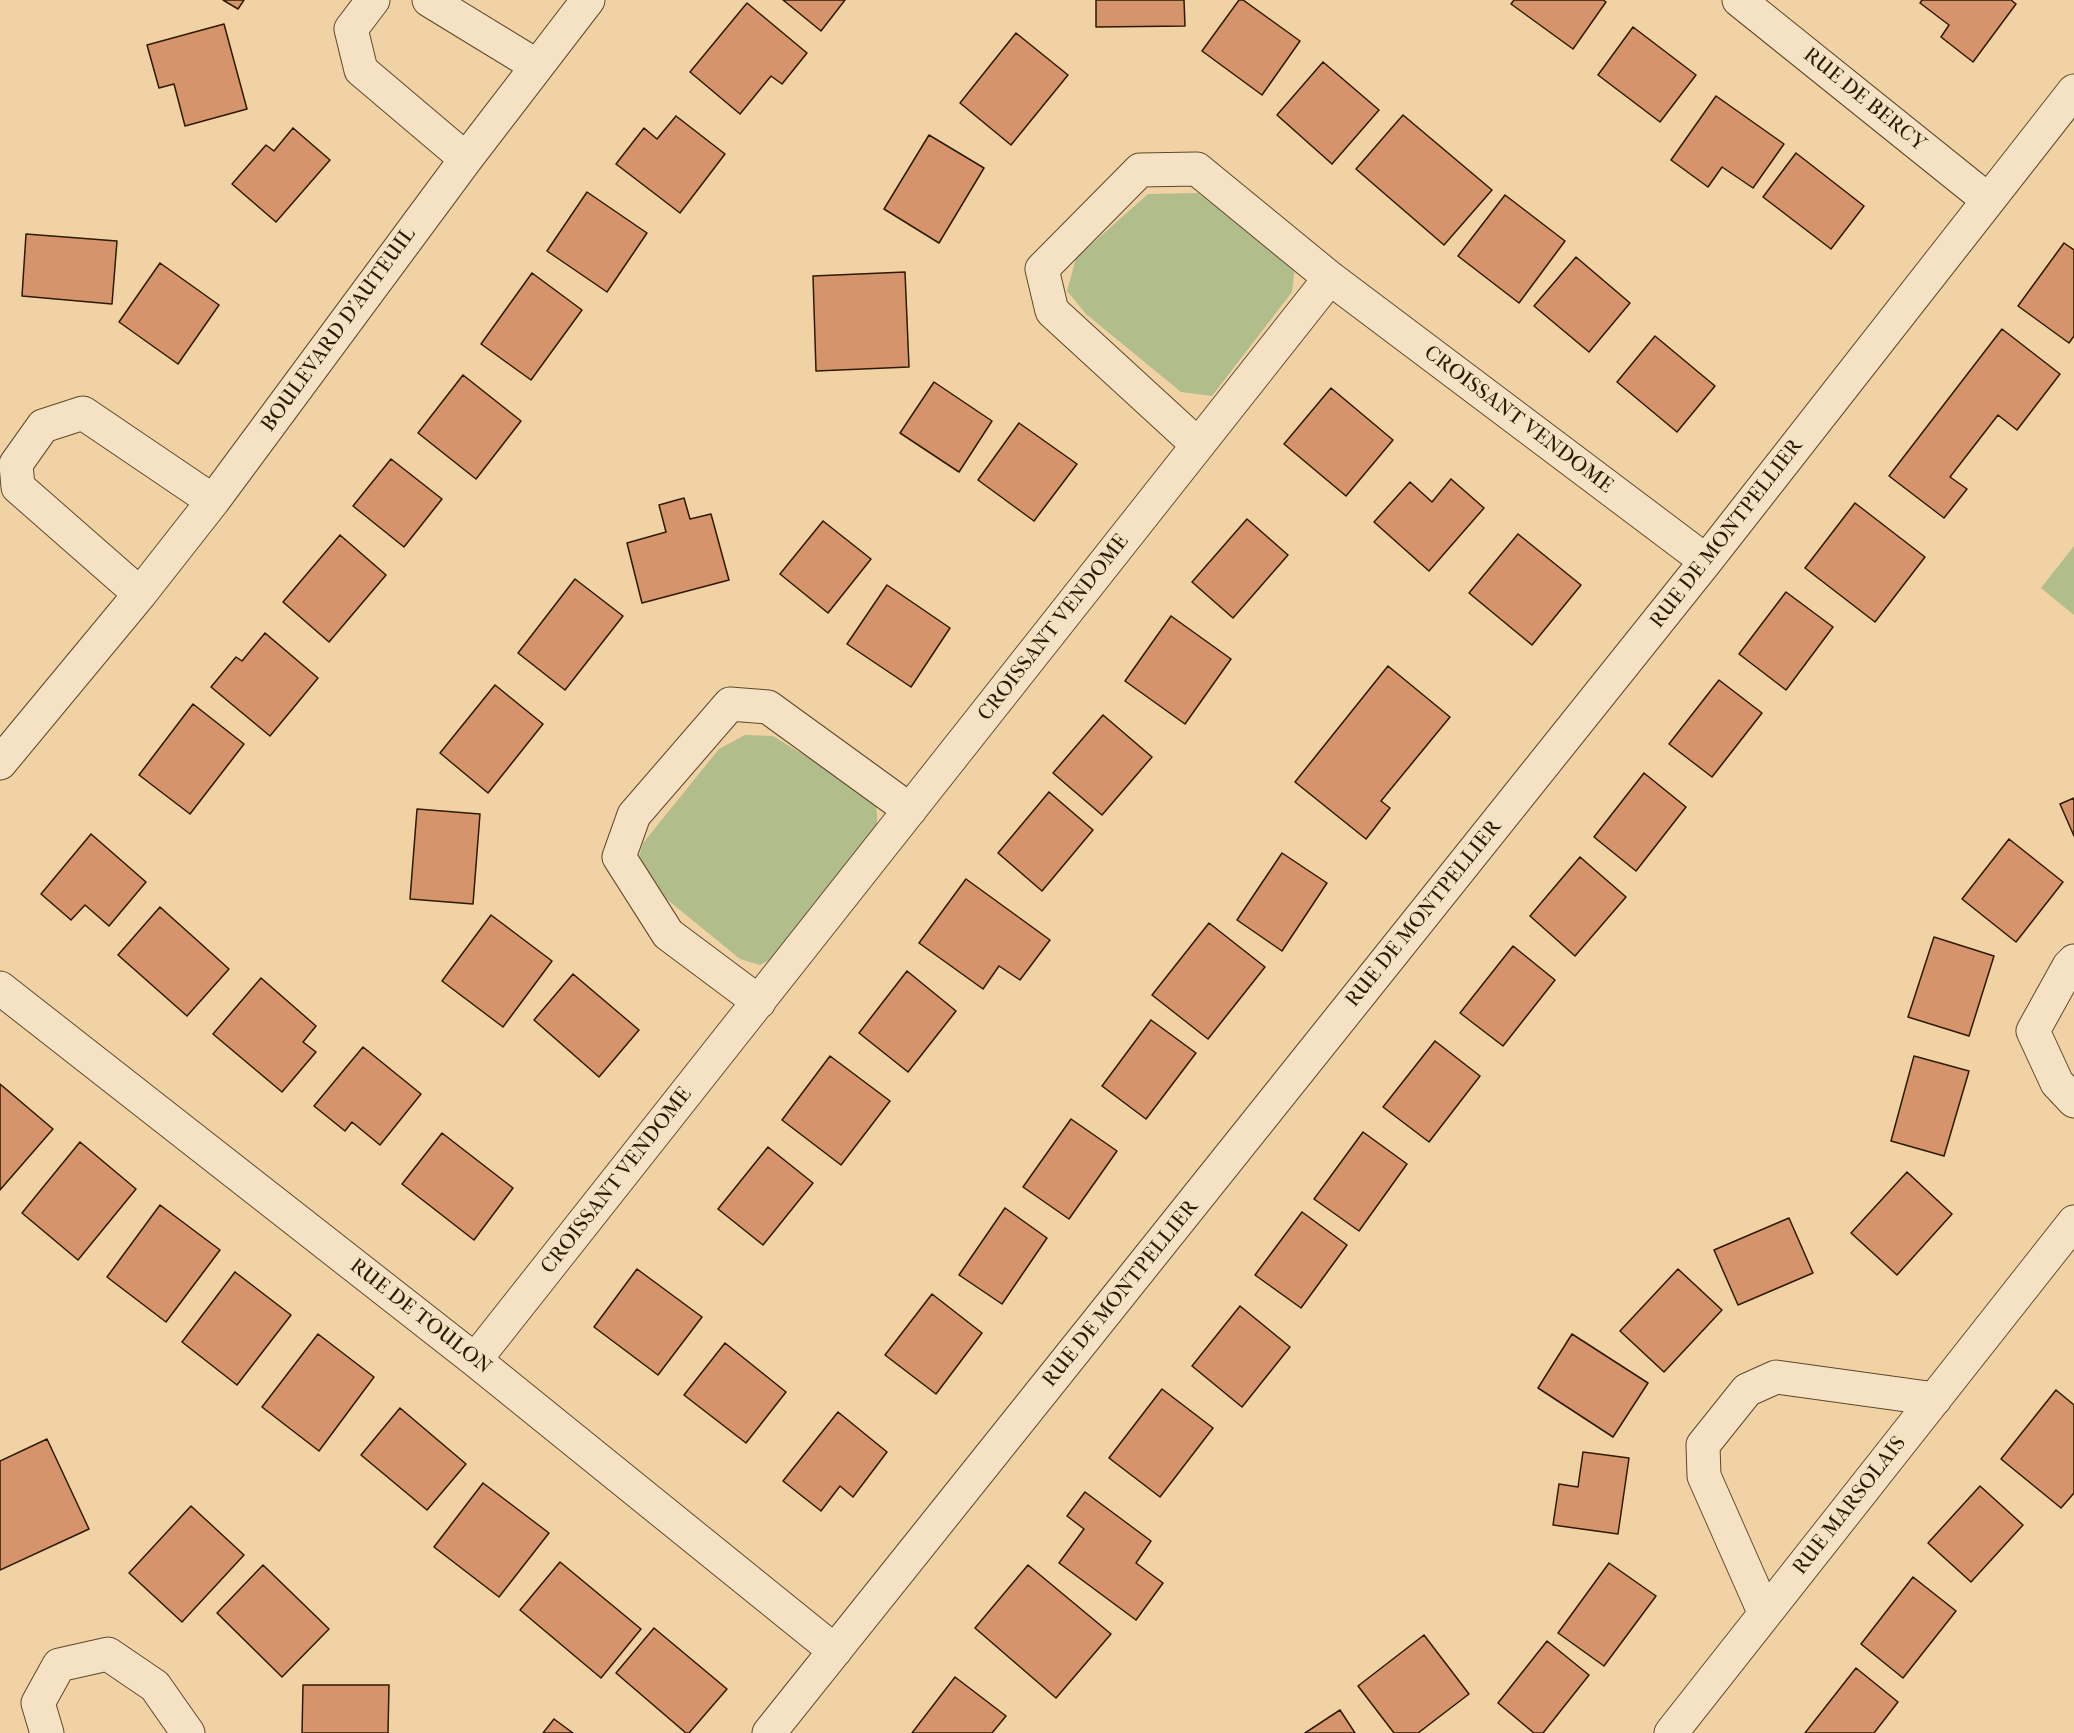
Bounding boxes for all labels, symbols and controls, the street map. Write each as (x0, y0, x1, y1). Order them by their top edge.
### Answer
street label: RUE DE BERCY (1798, 43, 1930, 157)
street label: BOULEVARD D'AUTEUIL (256, 223, 422, 437)
street label: CROISSANT VENDOME (1419, 341, 1617, 499)
street label: RUE DE MONTPELLIER (1645, 434, 1809, 634)
street label: CROISSANT VENDOME (973, 530, 1135, 726)
street label: RUE DE MONTPELLIER (1341, 815, 1507, 1013)
street label: CROISSANT VENDOME (536, 1083, 698, 1279)
street label: RUE DE MONTPELLIER (1038, 1195, 1204, 1393)
street label: RUE DE TOULON (344, 1254, 496, 1380)
street label: RUE MARSOLAIS (1788, 1432, 1912, 1580)

